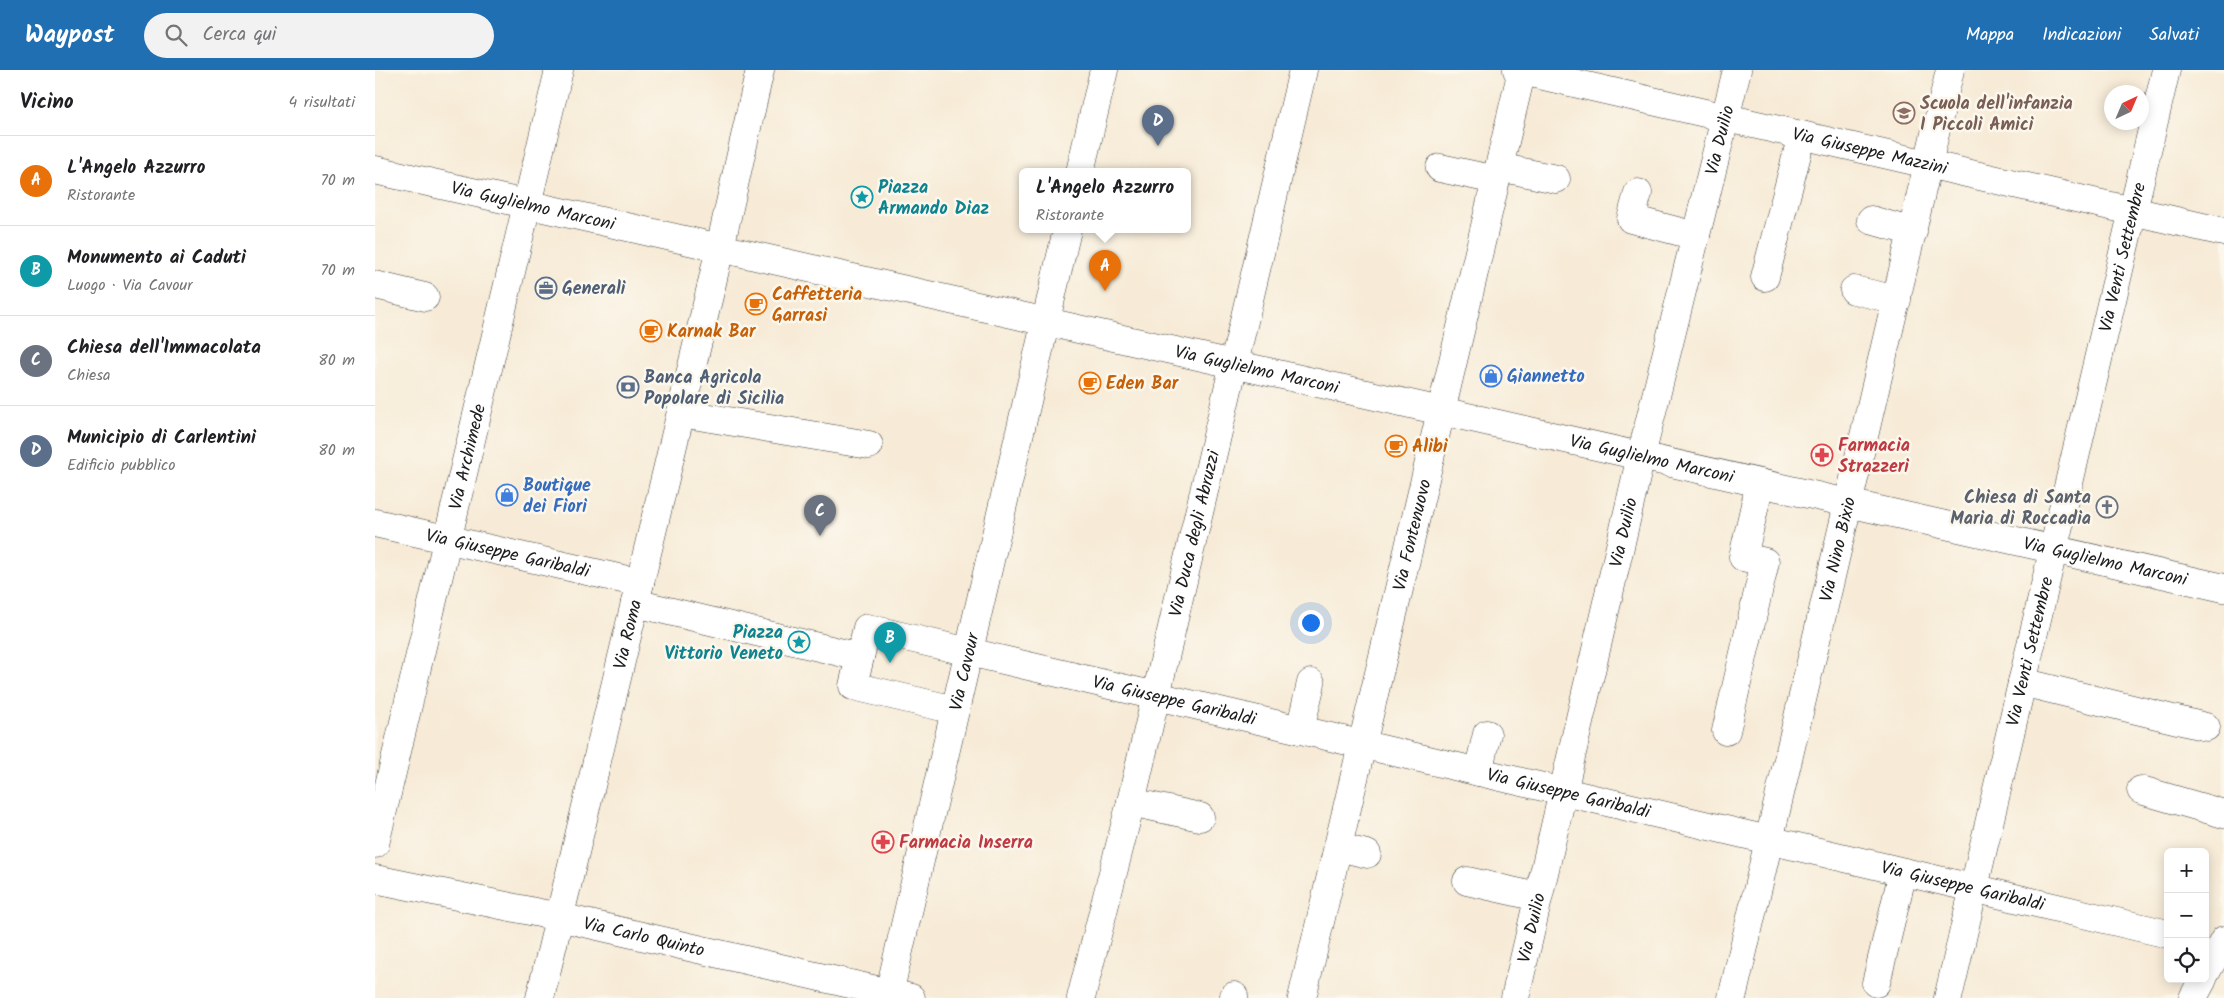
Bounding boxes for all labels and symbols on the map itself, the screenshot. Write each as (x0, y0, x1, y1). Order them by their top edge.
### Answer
north arrow (2104, 85, 2149, 130)
place label: Scuola dell'infanzia I Piccoli Amici (1920, 90, 2073, 140)
school or university icon: Scuola dell'infanzia I Piccoli Amici (1892, 101, 1916, 125)
street label: Via Duilio (1698, 102, 1744, 178)
pin: D (1142, 105, 1174, 146)
street label: Via Giuseppe Mazzini (1789, 120, 1951, 184)
place label: Piazza Armando Diaz (878, 174, 989, 224)
street label: Via Guglielmo Marconi (448, 175, 618, 240)
street label: Via Venti Settembre (2092, 180, 2155, 335)
place icon: Piazza Armando Diaz (850, 185, 874, 209)
pin: A (1089, 250, 1121, 291)
place label: Generali (562, 275, 626, 304)
office icon: Generali (534, 276, 558, 300)
place label: Caffetteria Garrasi (772, 281, 862, 331)
cafe icon: Caffetteria Garrasi (744, 292, 768, 316)
place label: Karnak Bar (667, 318, 757, 347)
cafe icon: Karnak Bar (639, 319, 663, 343)
street label: Via Guglielmo Marconi (1172, 338, 1342, 404)
place label: Giannetto (1507, 363, 1585, 392)
place label: Banca Agricola Popolare di Sicilia (644, 364, 784, 414)
shop icon: Giannetto (1479, 364, 1503, 388)
place label: Eden Bar (1106, 370, 1180, 399)
cafe icon: Eden Bar (1078, 371, 1102, 395)
bank icon: Banca Agricola Popolare di Sicilia (616, 375, 640, 399)
street label: Via Archimede (442, 401, 495, 513)
street label: Via Guglielmo Marconi (1567, 427, 1737, 493)
place label: Farmacia Strazzeri (1838, 432, 1910, 482)
place label: Alibi (1412, 433, 1448, 462)
cafe icon: Alibi (1384, 434, 1408, 458)
pharmacy icon: Farmacia Strazzeri (1810, 443, 1834, 467)
street label: Via Duca degli Abruzzi (1162, 447, 1229, 620)
place label: Boutique dei Fiori (523, 472, 591, 522)
street label: Via Fontenuovo (1386, 476, 1441, 594)
shop icon: Boutique dei Fiori (495, 483, 519, 507)
place label: Chiesa di Santa Maria di Roccadia (1950, 484, 2091, 534)
street label: Via Nino Bixio (1813, 494, 1865, 605)
pin: C (804, 495, 836, 536)
street label: Via Duilio (1603, 495, 1647, 571)
church icon: Chiesa di Santa Maria di Roccadia (2095, 495, 2119, 519)
street label: Via Giuseppe Garibaldi (423, 522, 593, 587)
street label: Via Guglielmo Marconi (2020, 530, 2191, 595)
street label: Via Venti Settembre (1999, 574, 2062, 730)
street label: Via Roma (607, 597, 651, 673)
your location (1298, 610, 1324, 636)
place label: Piazza Vittorio Veneto (665, 619, 783, 669)
pin: B (874, 622, 906, 663)
street label: Via Cavour (942, 629, 989, 714)
place icon: Piazza Vittorio Veneto (787, 630, 811, 654)
street label: Via Giuseppe Garibaldi (1089, 668, 1259, 735)
street label: Via Giuseppe Garibaldi (1483, 761, 1653, 828)
place label: Farmacia Inserra (899, 829, 1033, 858)
pharmacy icon: Farmacia Inserra (871, 830, 895, 854)
street label: Via Giuseppe Garibaldi (1878, 854, 2048, 921)
street label: Via Duilio (1511, 890, 1555, 966)
street label: Via Carlo Quinto (580, 910, 707, 966)

